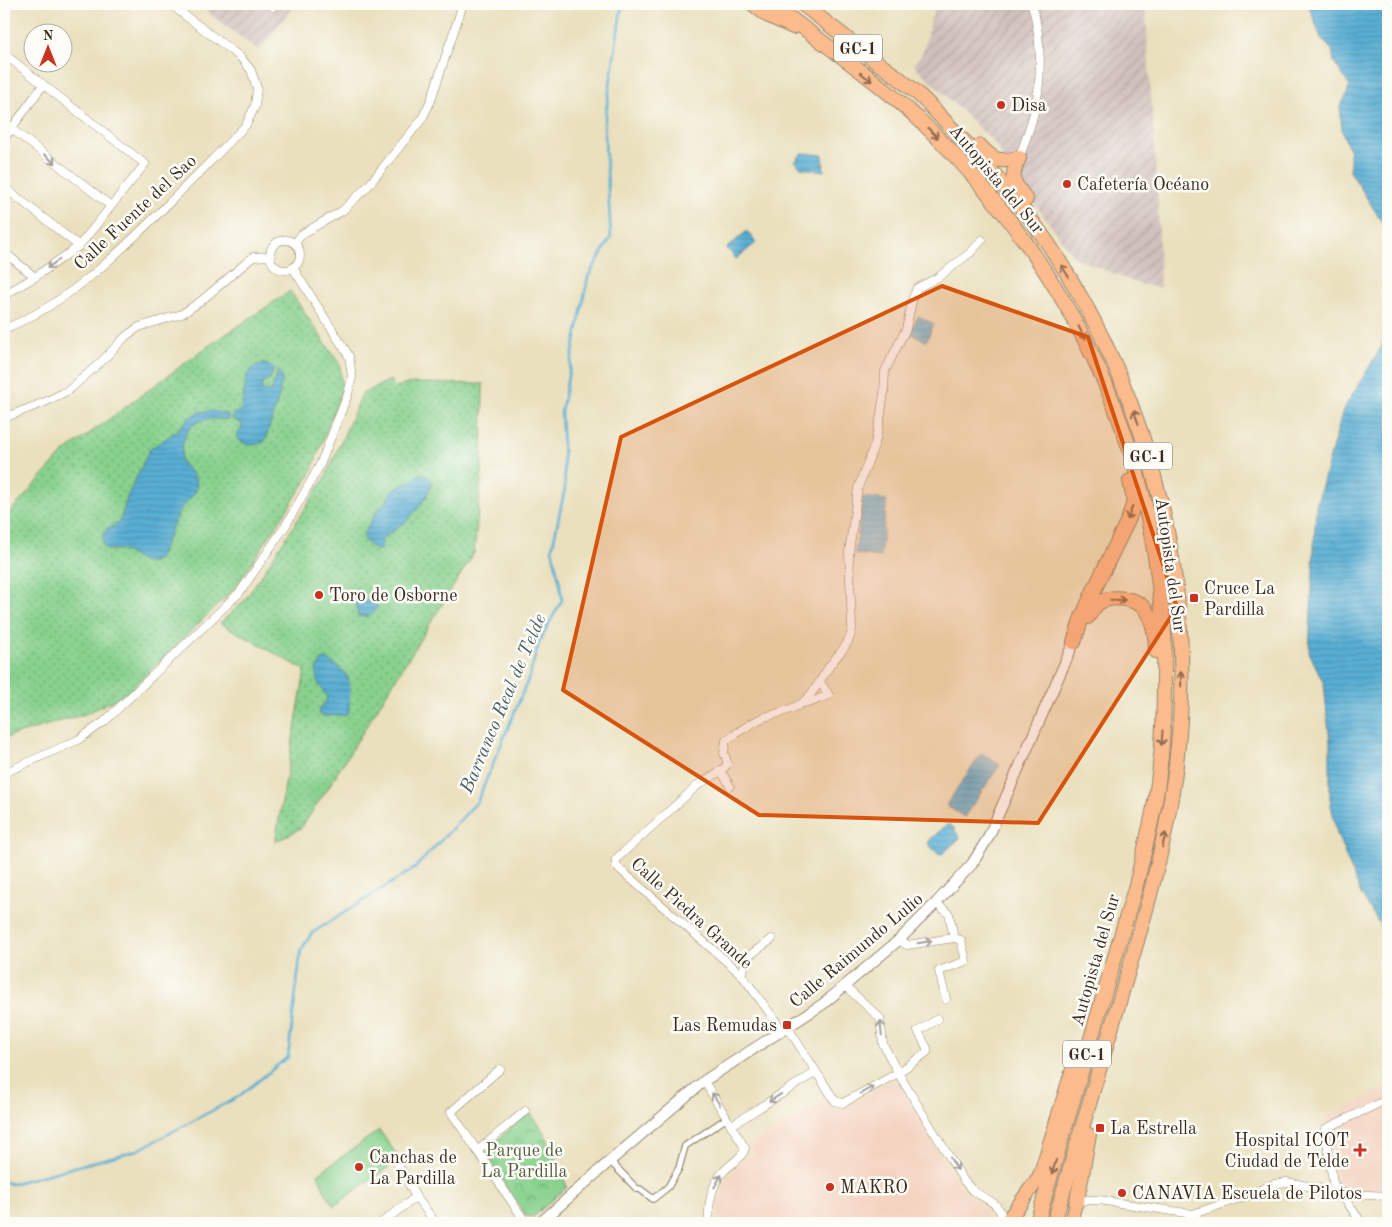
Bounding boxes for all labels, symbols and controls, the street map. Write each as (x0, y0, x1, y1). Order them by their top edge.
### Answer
north arrow (22, 22, 72, 72)
text: N (43, 29, 54, 43)
road number: GC-1 (834, 34, 882, 62)
one-way arrow (860, 71, 873, 82)
place label: Disa (1011, 97, 1047, 115)
marker: Disa (995, 99, 1007, 111)
street label: Autopista del Sur (945, 122, 1047, 238)
one-way arrow (927, 127, 940, 139)
street label: Calle Fuente del Sao (71, 152, 200, 274)
one-way arrow (44, 153, 57, 164)
place label: Cafetería Océano (1077, 176, 1209, 194)
marker: Cafetería Océano (1061, 178, 1073, 190)
one-way arrow (46, 259, 60, 269)
one-way arrow (1059, 264, 1069, 278)
one-way arrow (1078, 325, 1087, 340)
one-way arrow (1131, 409, 1140, 425)
road number: GC-1 (1124, 442, 1172, 470)
street label: Autopista del Sur (1152, 496, 1189, 635)
one-way arrow (1125, 505, 1134, 521)
place label: Cruce La Pardilla (1204, 580, 1275, 619)
place label: Toro de Osborne (329, 587, 458, 605)
marker: Toro de Osborne (313, 589, 325, 601)
marker: Cruce La Pardilla (1188, 592, 1200, 604)
one-way arrow (1110, 595, 1126, 605)
water label: Barranco Real de Telde (458, 611, 551, 797)
one-way arrow (1176, 671, 1186, 688)
one-way arrow (1158, 729, 1167, 745)
one-way arrow (1160, 833, 1169, 849)
street label: Calle Piedra Grande (627, 855, 756, 973)
street label: Calle Raimundo Lulio (787, 890, 927, 1012)
street label: Autopista del Sur (1068, 892, 1124, 1028)
one-way arrow (917, 937, 933, 947)
place label: Las Remudas (672, 1017, 777, 1035)
marker: Las Remudas (781, 1019, 793, 1031)
one-way arrow (876, 1020, 886, 1036)
road number: GC-1 (1063, 1040, 1111, 1068)
one-way arrow (859, 1085, 874, 1094)
one-way arrow (711, 1093, 721, 1107)
one-way arrow (768, 1094, 782, 1104)
place label: La Estrella (1110, 1120, 1197, 1138)
marker: La Estrella (1094, 1122, 1106, 1134)
place label: Hospital ICOT Ciudad de Telde (1225, 1132, 1349, 1171)
park label: Parque de La Pardilla (481, 1142, 567, 1181)
marker: Hospital ICOT Ciudad de Telde (1353, 1143, 1367, 1157)
place label: Canchas de La Pardilla (369, 1149, 457, 1188)
one-way arrow (950, 1157, 960, 1171)
one-way arrow (1049, 1158, 1059, 1174)
marker: Canchas de La Pardilla (353, 1161, 365, 1173)
one-way arrow (713, 1174, 723, 1189)
place label: MAKRO (840, 1179, 908, 1197)
marker: MAKRO (824, 1181, 836, 1193)
place label: CANAVIA Escuela de Pilotos (1132, 1185, 1362, 1203)
marker: CANAVIA Escuela de Pilotos (1116, 1187, 1128, 1199)

